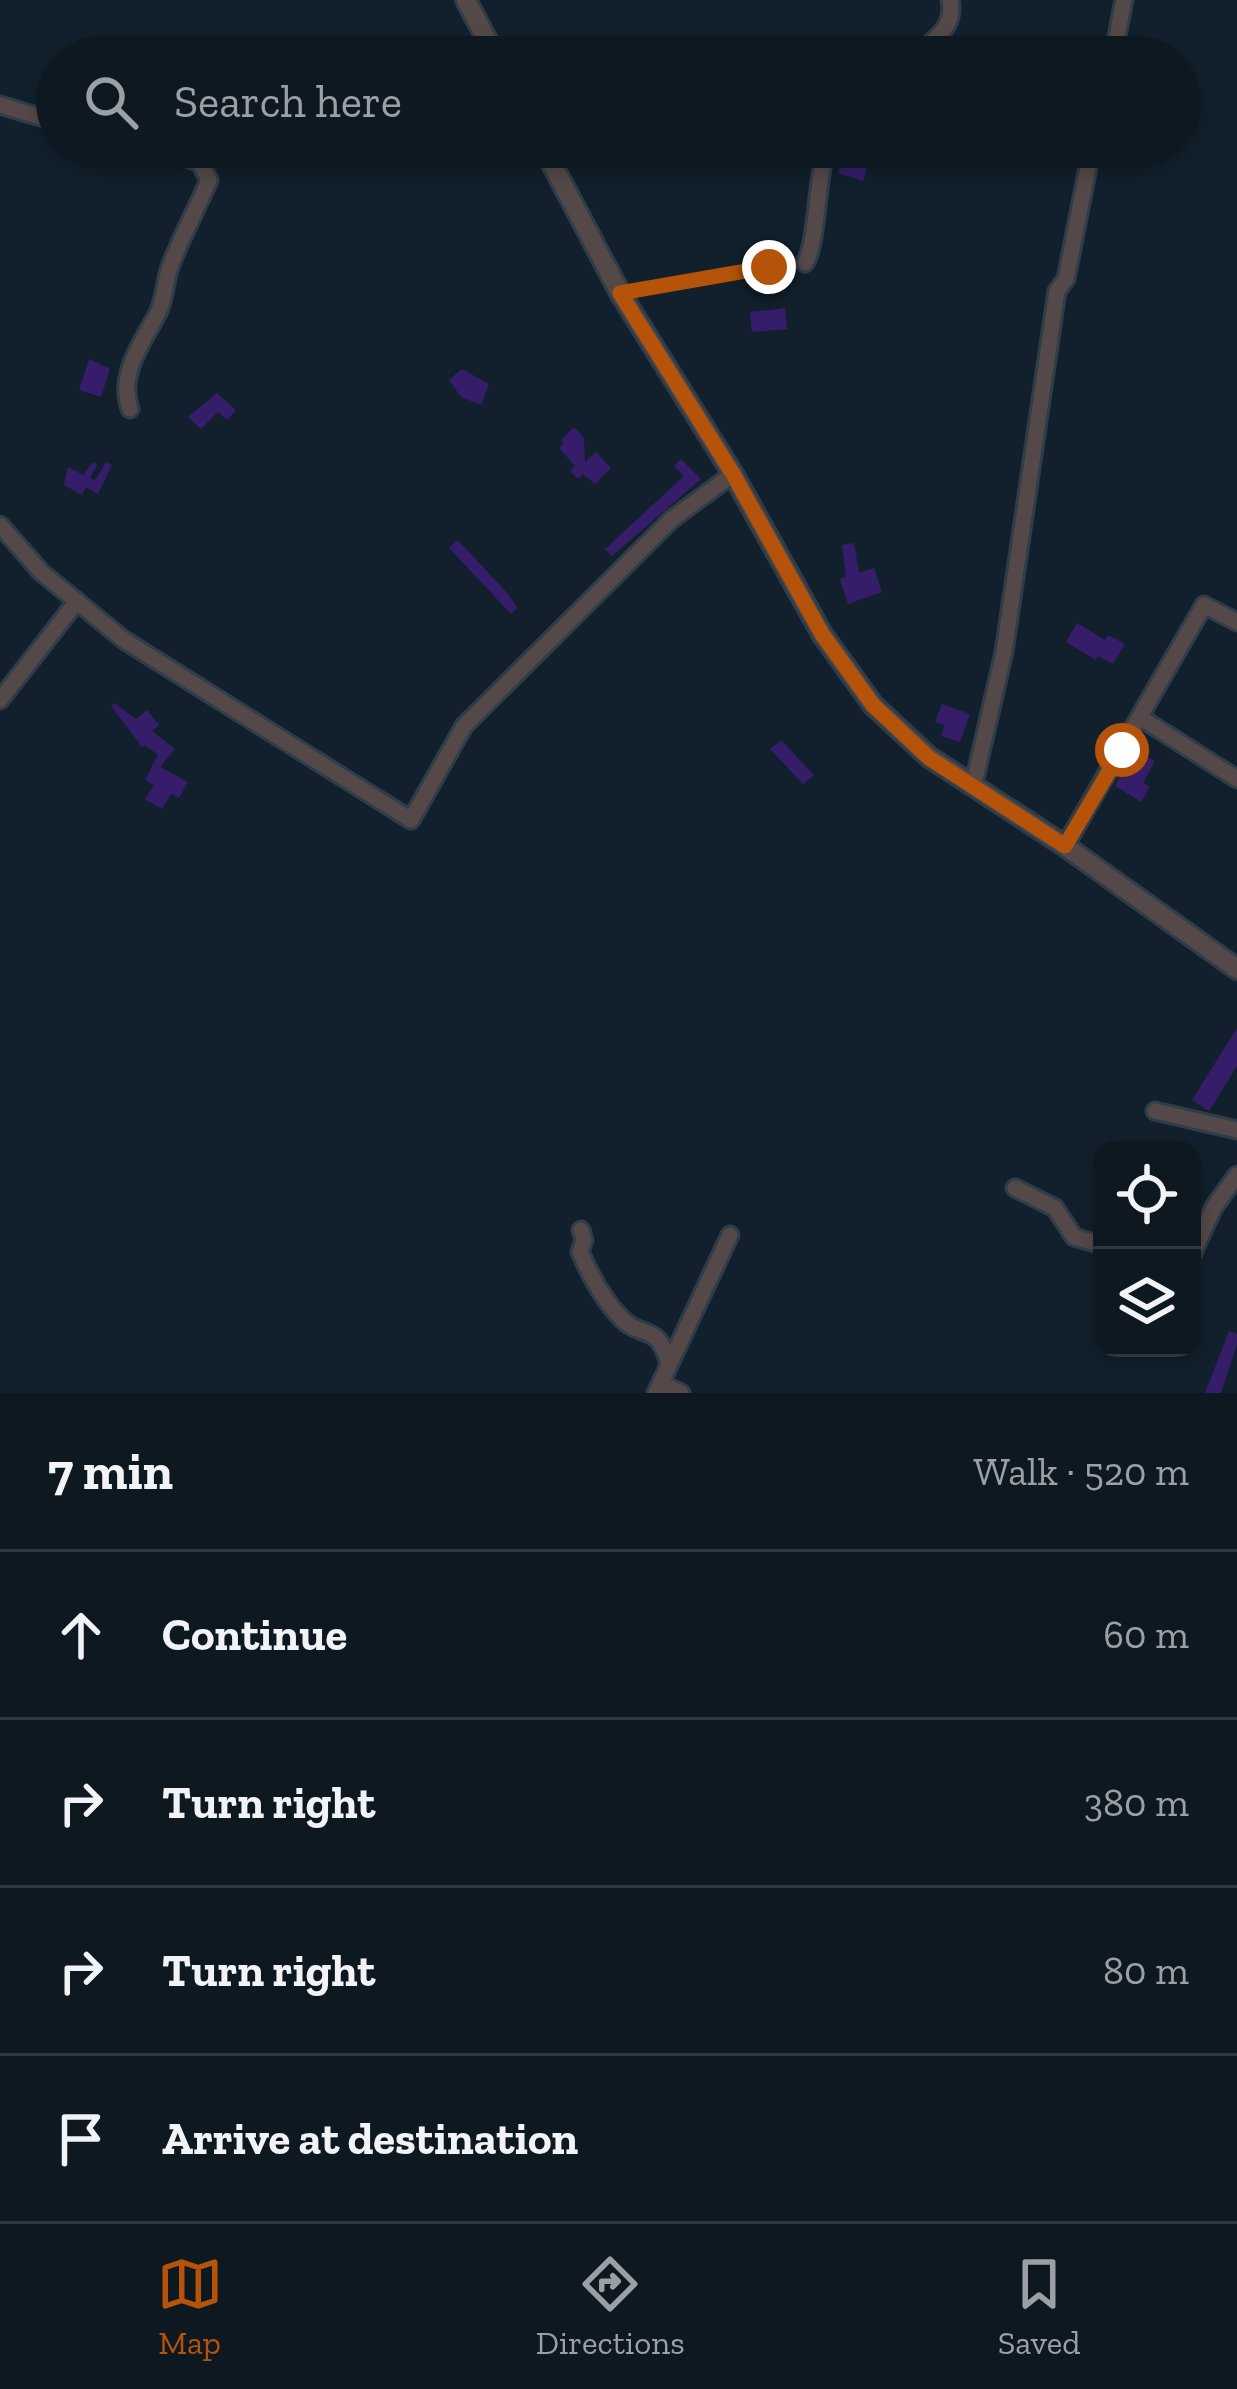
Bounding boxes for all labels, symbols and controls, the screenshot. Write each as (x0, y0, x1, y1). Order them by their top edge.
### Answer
search box (36, 36, 1201, 168)
icon: search (78, 69, 144, 135)
text: Search here (174, 75, 402, 129)
route end (742, 240, 796, 294)
route start (1095, 723, 1149, 777)
map controls (1093, 1141, 1201, 1357)
button: locate (1093, 1141, 1201, 1249)
button: layers (1093, 1249, 1201, 1357)
text: 7 min (48, 1441, 173, 1502)
text: Walk · 520 m (974, 1448, 1189, 1495)
icon: ahead (48, 1602, 114, 1668)
text: Continue (162, 1608, 347, 1662)
text: 60 m (1103, 1611, 1189, 1658)
icon: right (48, 1770, 114, 1836)
text: Turn right (162, 1776, 375, 1830)
text: 380 m (1084, 1779, 1189, 1826)
icon: right (48, 1938, 114, 2004)
text: Turn right (162, 1944, 375, 1998)
text: 80 m (1103, 1947, 1189, 1994)
icon: arrive (48, 2106, 114, 2172)
text: Arrive at destination (162, 2112, 578, 2166)
tab: Map (157, 2251, 223, 2362)
tab: Directions (536, 2251, 685, 2362)
tab: Saved (998, 2251, 1080, 2362)

